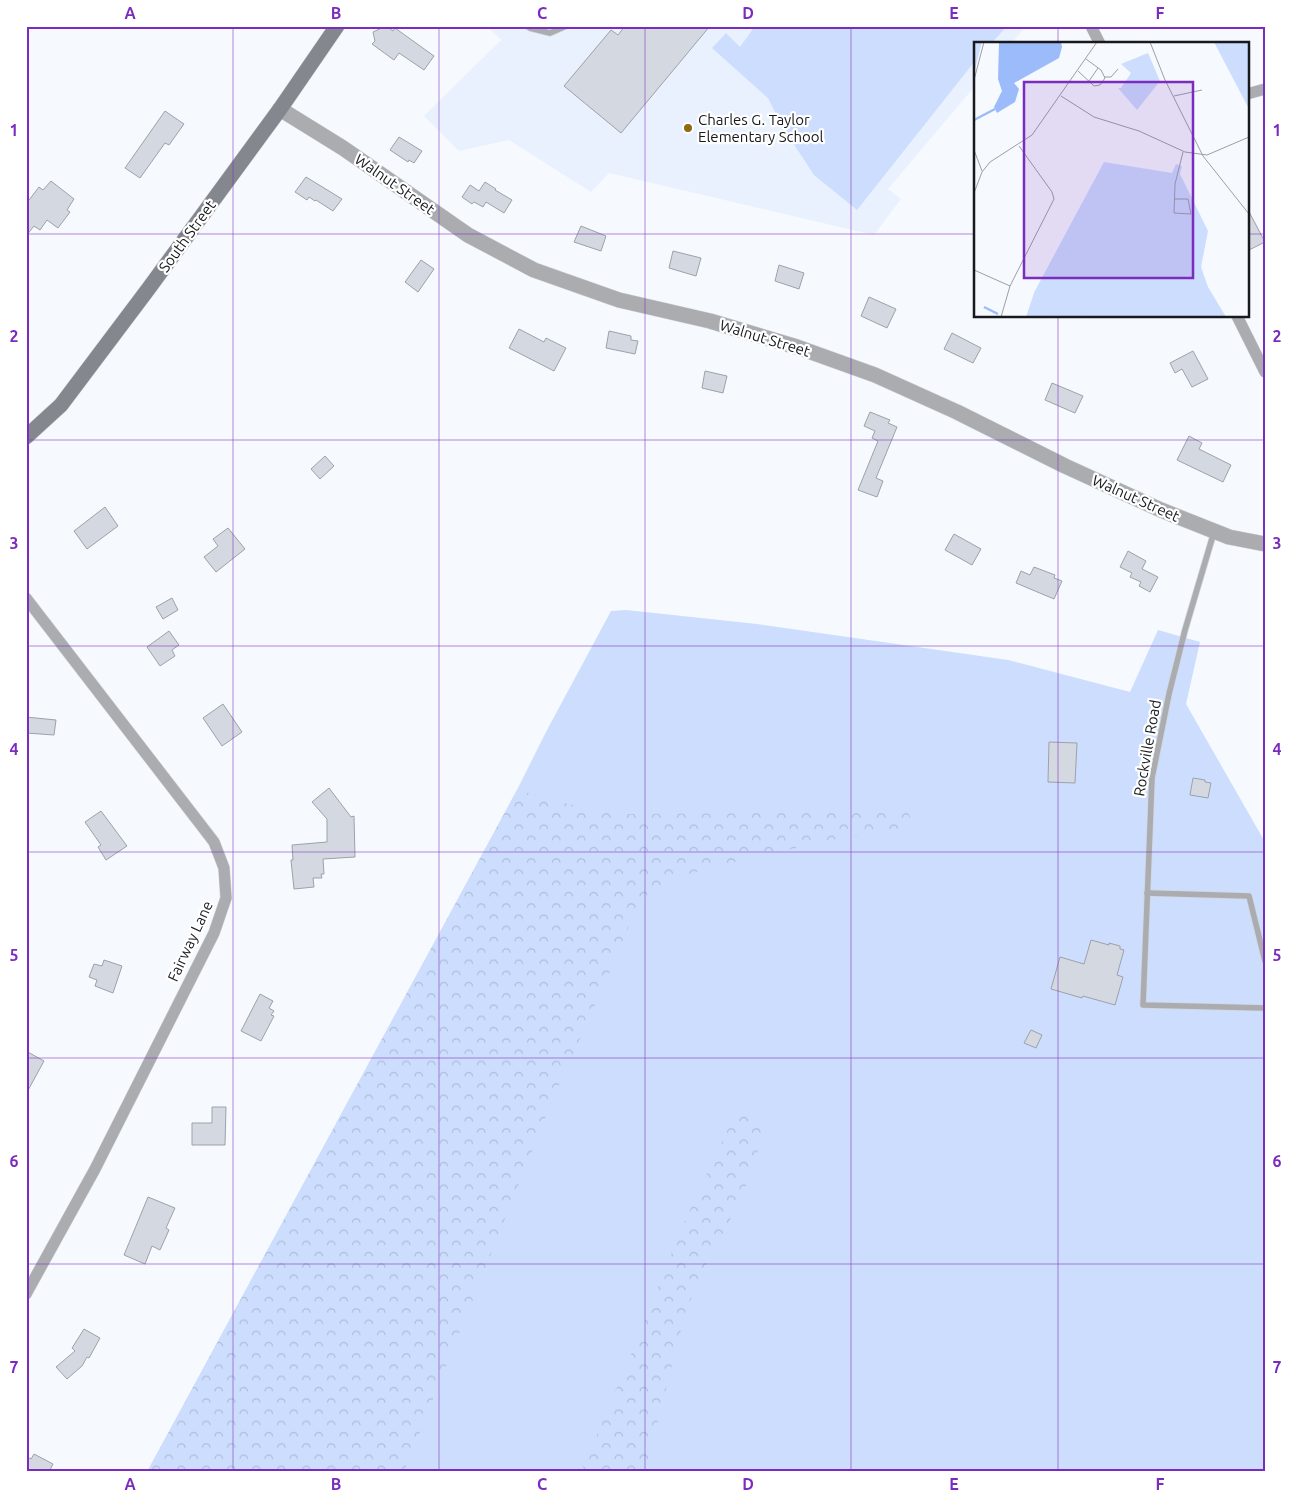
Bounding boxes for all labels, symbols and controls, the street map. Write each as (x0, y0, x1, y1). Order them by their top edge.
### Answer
text: A (124, 4, 136, 22)
text: B (331, 4, 341, 22)
text: C (537, 4, 547, 22)
text: D (742, 4, 754, 22)
text: E (949, 4, 959, 22)
text: F (1156, 4, 1165, 22)
inset map (974, 42, 1248, 318)
place label: Charles G. Taylor Elementary School (698, 111, 824, 145)
text: 1 (9, 121, 19, 139)
text: 1 (1272, 121, 1282, 139)
marker: Charles G. Taylor Elementary School (682, 122, 694, 134)
street label: Walnut Street (352, 150, 438, 218)
street label: South Street (155, 197, 219, 275)
street label: Walnut Street (718, 316, 812, 360)
text: 2 (9, 327, 19, 345)
text: 2 (1272, 327, 1282, 345)
street label: Walnut Street (1090, 471, 1182, 525)
text: 3 (9, 534, 19, 552)
text: 3 (1272, 534, 1282, 552)
street label: Rockville Road (1130, 698, 1164, 798)
text: 4 (9, 740, 19, 758)
text: 4 (1272, 740, 1282, 758)
street label: Fairway Lane (164, 898, 216, 984)
text: 5 (9, 946, 19, 964)
text: 5 (1272, 946, 1282, 964)
text: 6 (9, 1152, 19, 1170)
text: 6 (1272, 1152, 1282, 1170)
text: 7 (9, 1358, 19, 1376)
text: 7 (1272, 1358, 1282, 1376)
text: A (124, 1475, 136, 1493)
text: B (331, 1475, 341, 1493)
text: C (537, 1475, 547, 1493)
text: D (742, 1475, 754, 1493)
text: E (949, 1475, 959, 1493)
text: F (1156, 1475, 1165, 1493)

